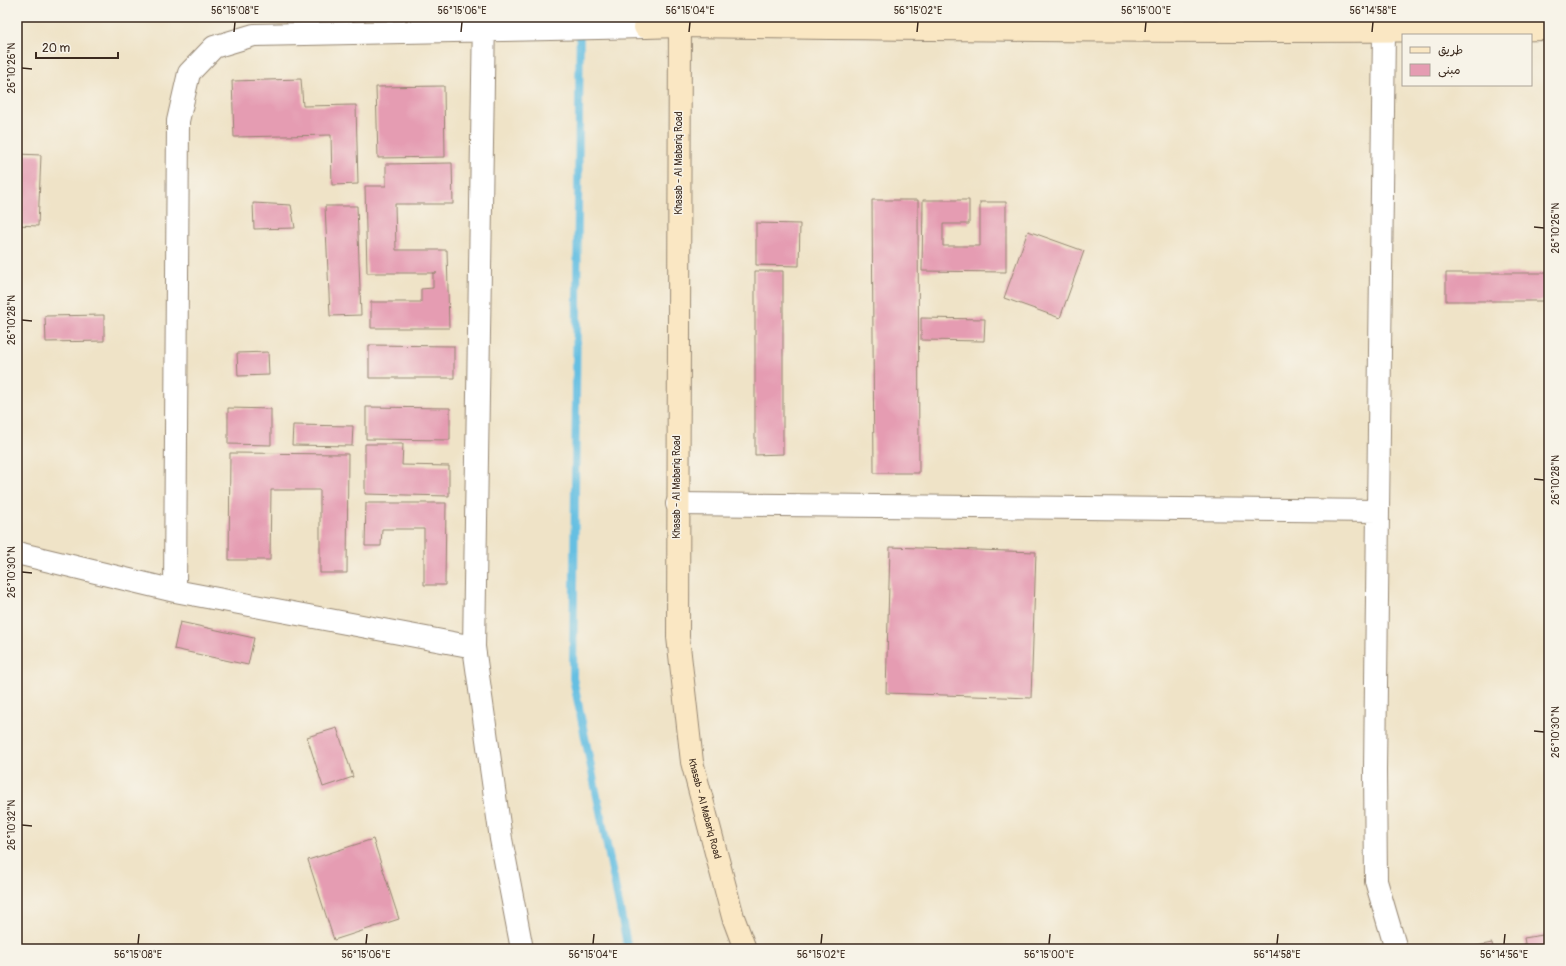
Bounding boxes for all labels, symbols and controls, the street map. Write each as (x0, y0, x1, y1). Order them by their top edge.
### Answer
text: 56°15'08"E (211, 5, 259, 17)
text: 56°15'06"E (438, 5, 486, 17)
text: 56°15'04"E (666, 5, 714, 17)
text: 56°15'02"E (894, 5, 942, 17)
text: 56°15'00"E (1121, 5, 1171, 17)
text: 56°14'58"E (1349, 5, 1397, 17)
scale bar (36, 34, 118, 60)
legend (1402, 34, 1532, 86)
text: 20 m (42, 41, 71, 56)
text: 26°10'26"N (6, 42, 18, 93)
text: طريق (1438, 43, 1463, 58)
text: مبنى (1438, 63, 1461, 78)
street label: Khasab - Al Mabariq Road (673, 111, 685, 215)
text: 26°10'26"N (1550, 202, 1562, 253)
text: 26°10'28"N (6, 295, 18, 345)
street label: Khasab - Al Mabariq Road (671, 435, 683, 539)
text: 26°10'28"N (1550, 455, 1562, 505)
text: 26°10'30"N (6, 546, 18, 598)
text: 26°10'30"N (1550, 706, 1562, 758)
street label: Khasab - Al Mabariq Road (686, 758, 723, 860)
text: 26°10'32"N (6, 800, 18, 850)
text: 56°15'08"E (114, 949, 162, 961)
text: 56°15'06"E (342, 949, 390, 961)
text: 56°15'04"E (569, 949, 617, 961)
text: 56°15'02"E (797, 949, 845, 961)
text: 56°15'00"E (1024, 949, 1074, 961)
text: 56°14'58"E (1253, 949, 1301, 961)
text: 56°14'56"E (1480, 949, 1528, 961)

